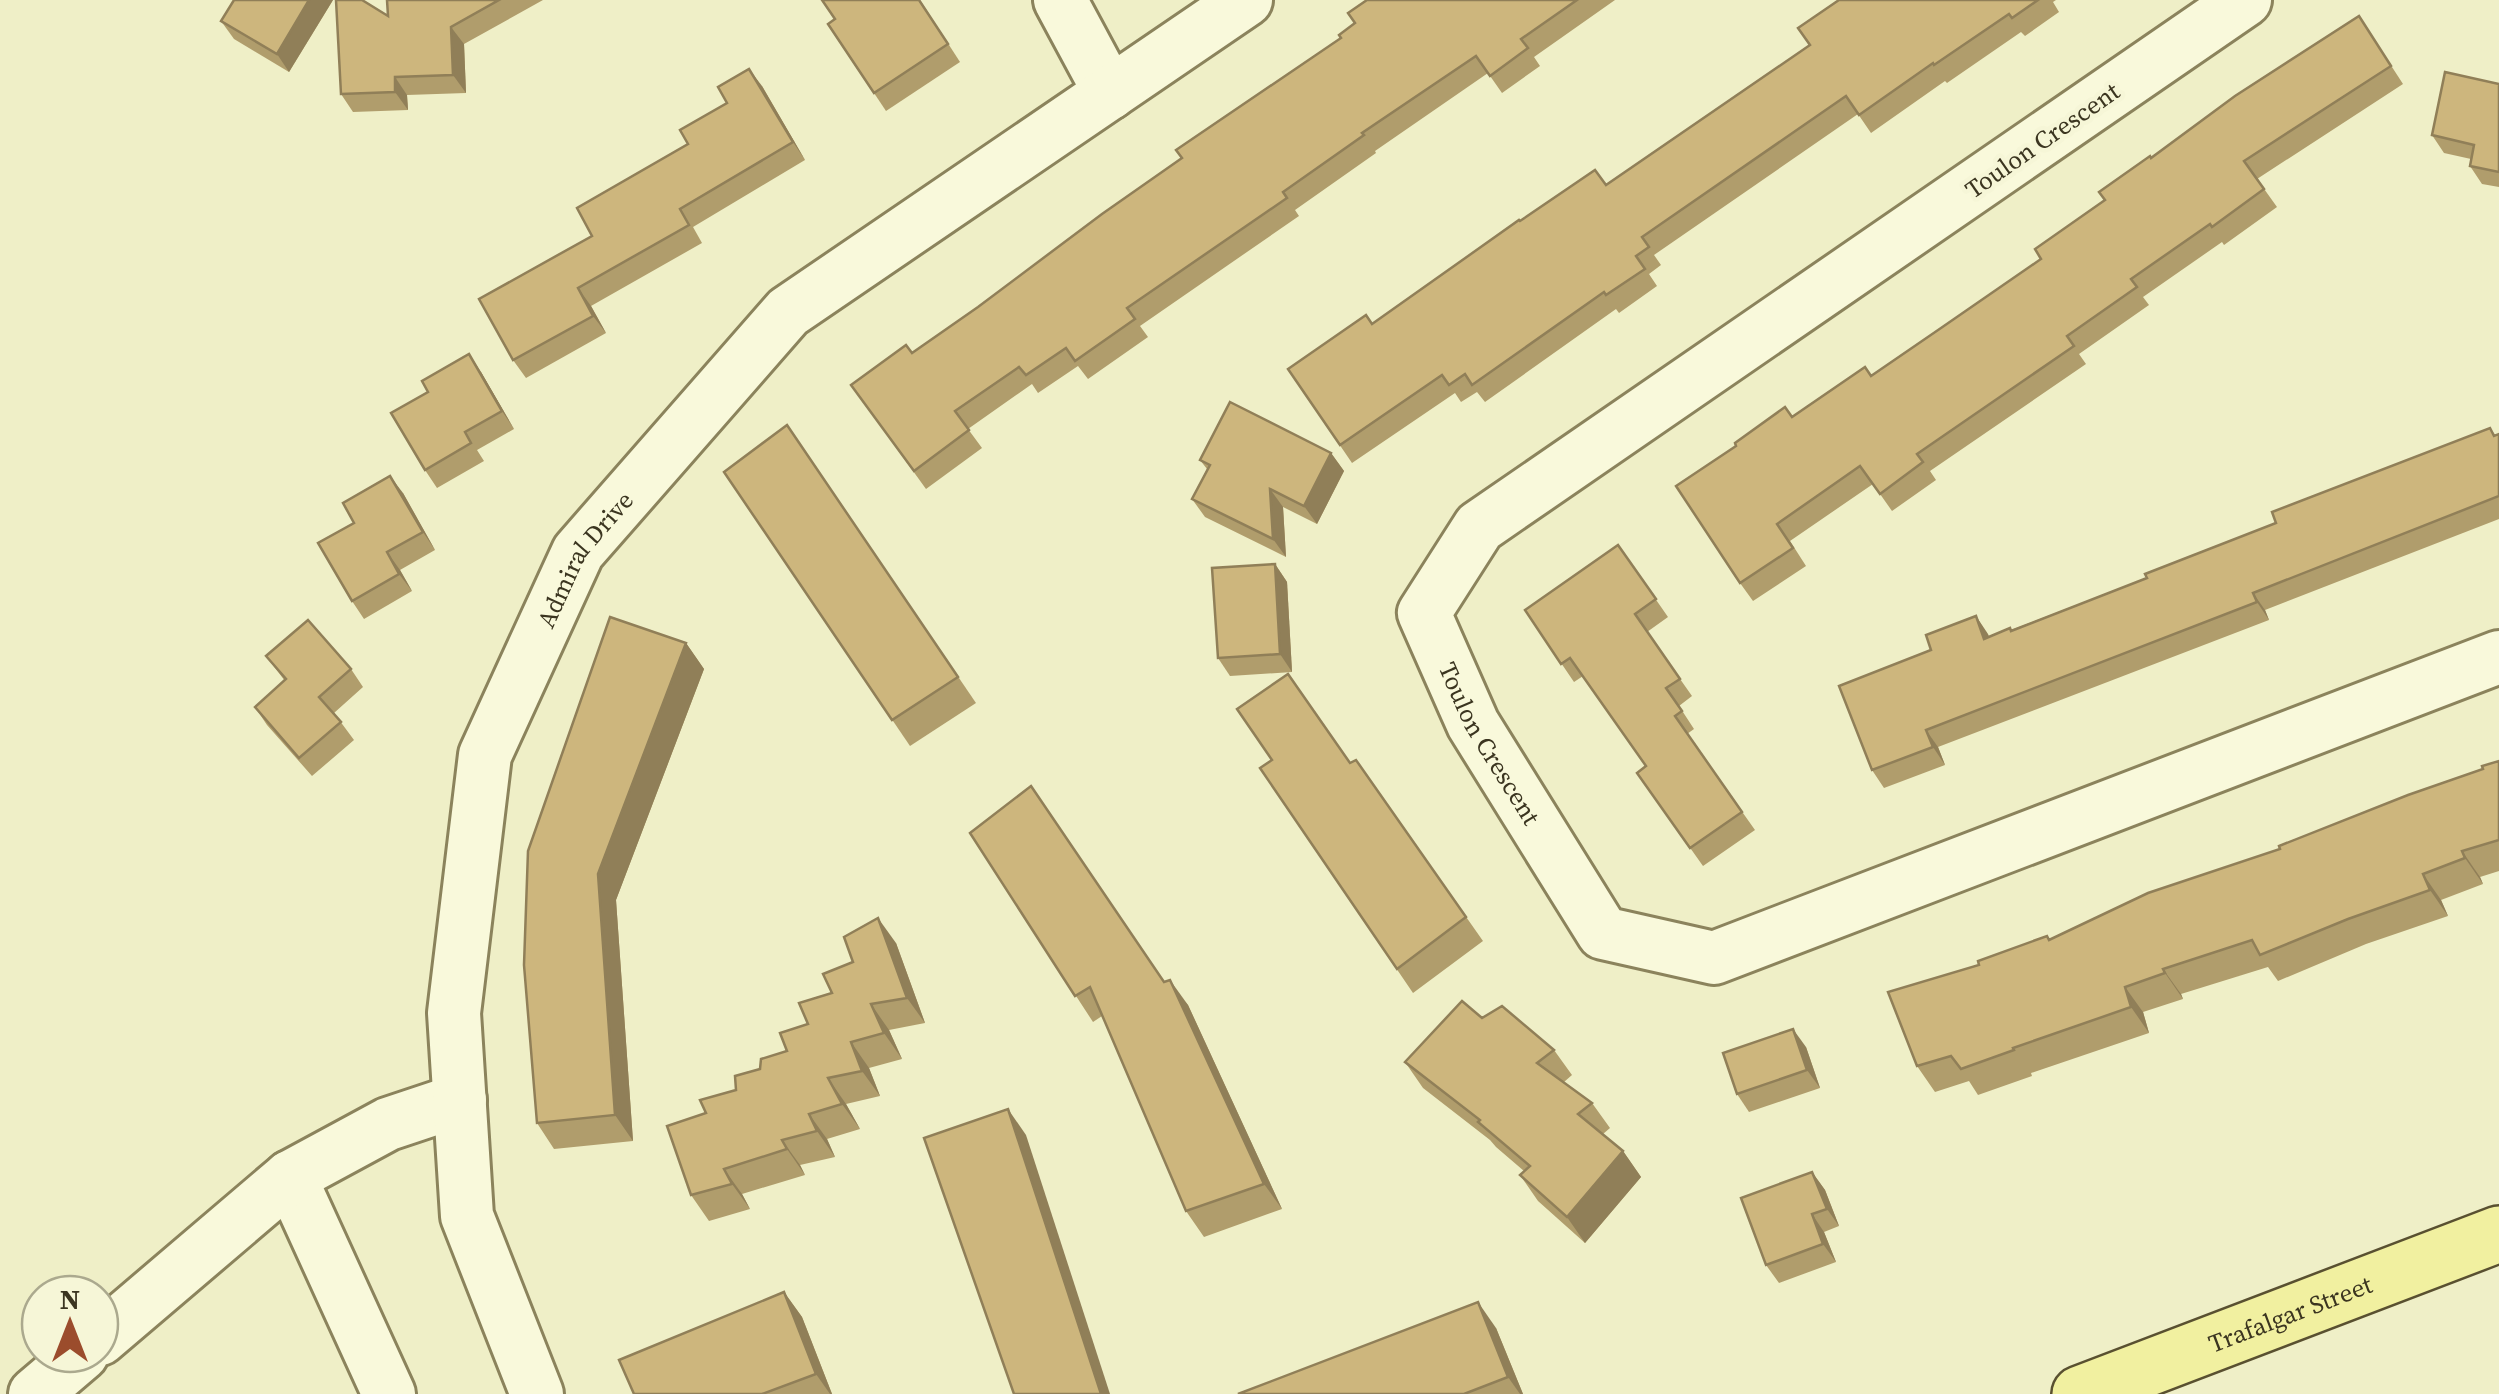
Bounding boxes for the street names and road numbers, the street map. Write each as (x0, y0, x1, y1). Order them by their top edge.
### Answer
street label: Toulon Crescent (1958, 74, 2127, 206)
street label: Admiral Drive (529, 484, 641, 633)
street label: Toulon Crescent (1431, 657, 1549, 832)
street label: Trafalgar Street (2204, 1267, 2378, 1360)

